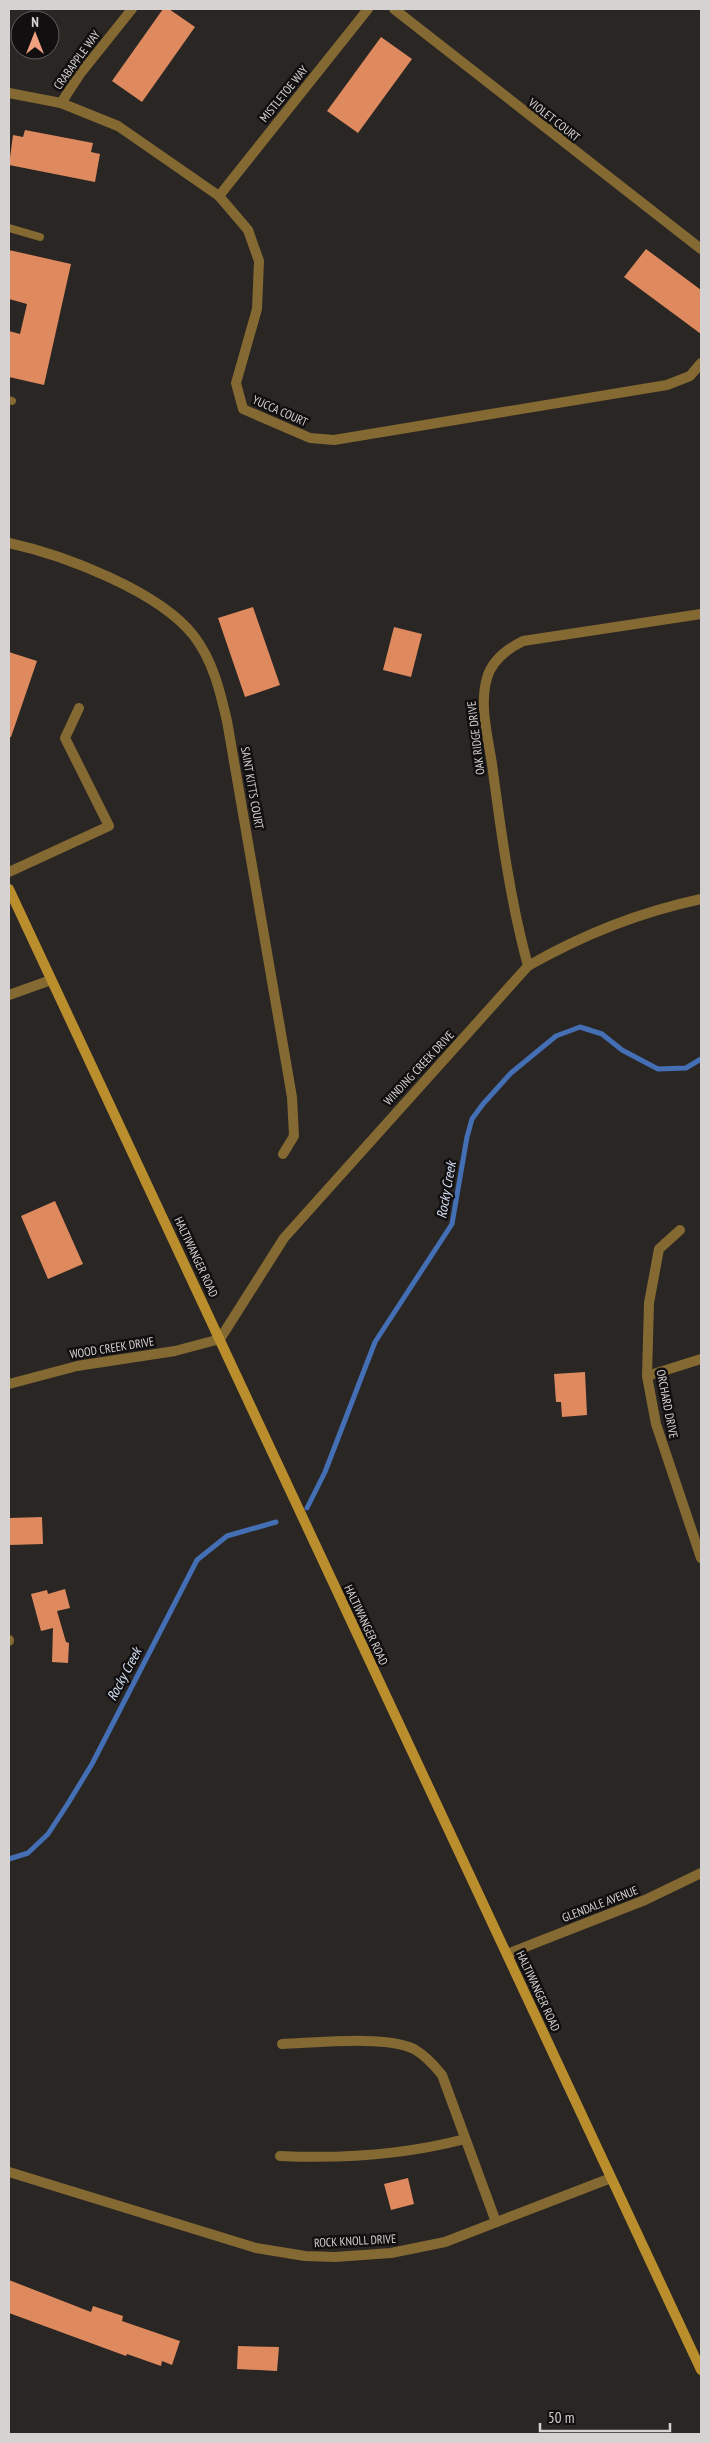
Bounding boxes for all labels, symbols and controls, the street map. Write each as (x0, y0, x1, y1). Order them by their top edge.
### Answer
north arrow (10, 10, 60, 60)
text: N (31, 13, 39, 31)
street label: CRABAPPLE WAY (50, 27, 103, 92)
street label: MISTLETOE WAY (256, 62, 311, 125)
street label: VIOLET COURT (525, 94, 584, 145)
street label: YUCCA COURT (250, 392, 311, 430)
street label: OAK RIDGE DRIVE (464, 700, 487, 776)
street label: SAINT KITTS COURT (238, 745, 267, 831)
street label: WINDING CREEK DRIVE (380, 1027, 457, 1108)
water label: Rocky Creek (432, 1159, 460, 1220)
street label: HALTIWANGER ROAD (171, 1214, 222, 1299)
street label: WOOD CREEK DRIVE (69, 1333, 155, 1362)
street label: ORCHARD DRIVE (653, 1368, 682, 1440)
street label: HALTIWANGER ROAD (341, 1582, 392, 1667)
water label: Rocky Creek (103, 1643, 146, 1704)
street label: GLENDALE AVENUE (560, 1882, 640, 1925)
street label: HALTIWANGER ROAD (513, 1948, 564, 2033)
street label: ROCK KNOLL DRIVE (313, 2231, 396, 2250)
scale bar (540, 2400, 670, 2432)
text: 50 m (548, 2408, 574, 2427)

